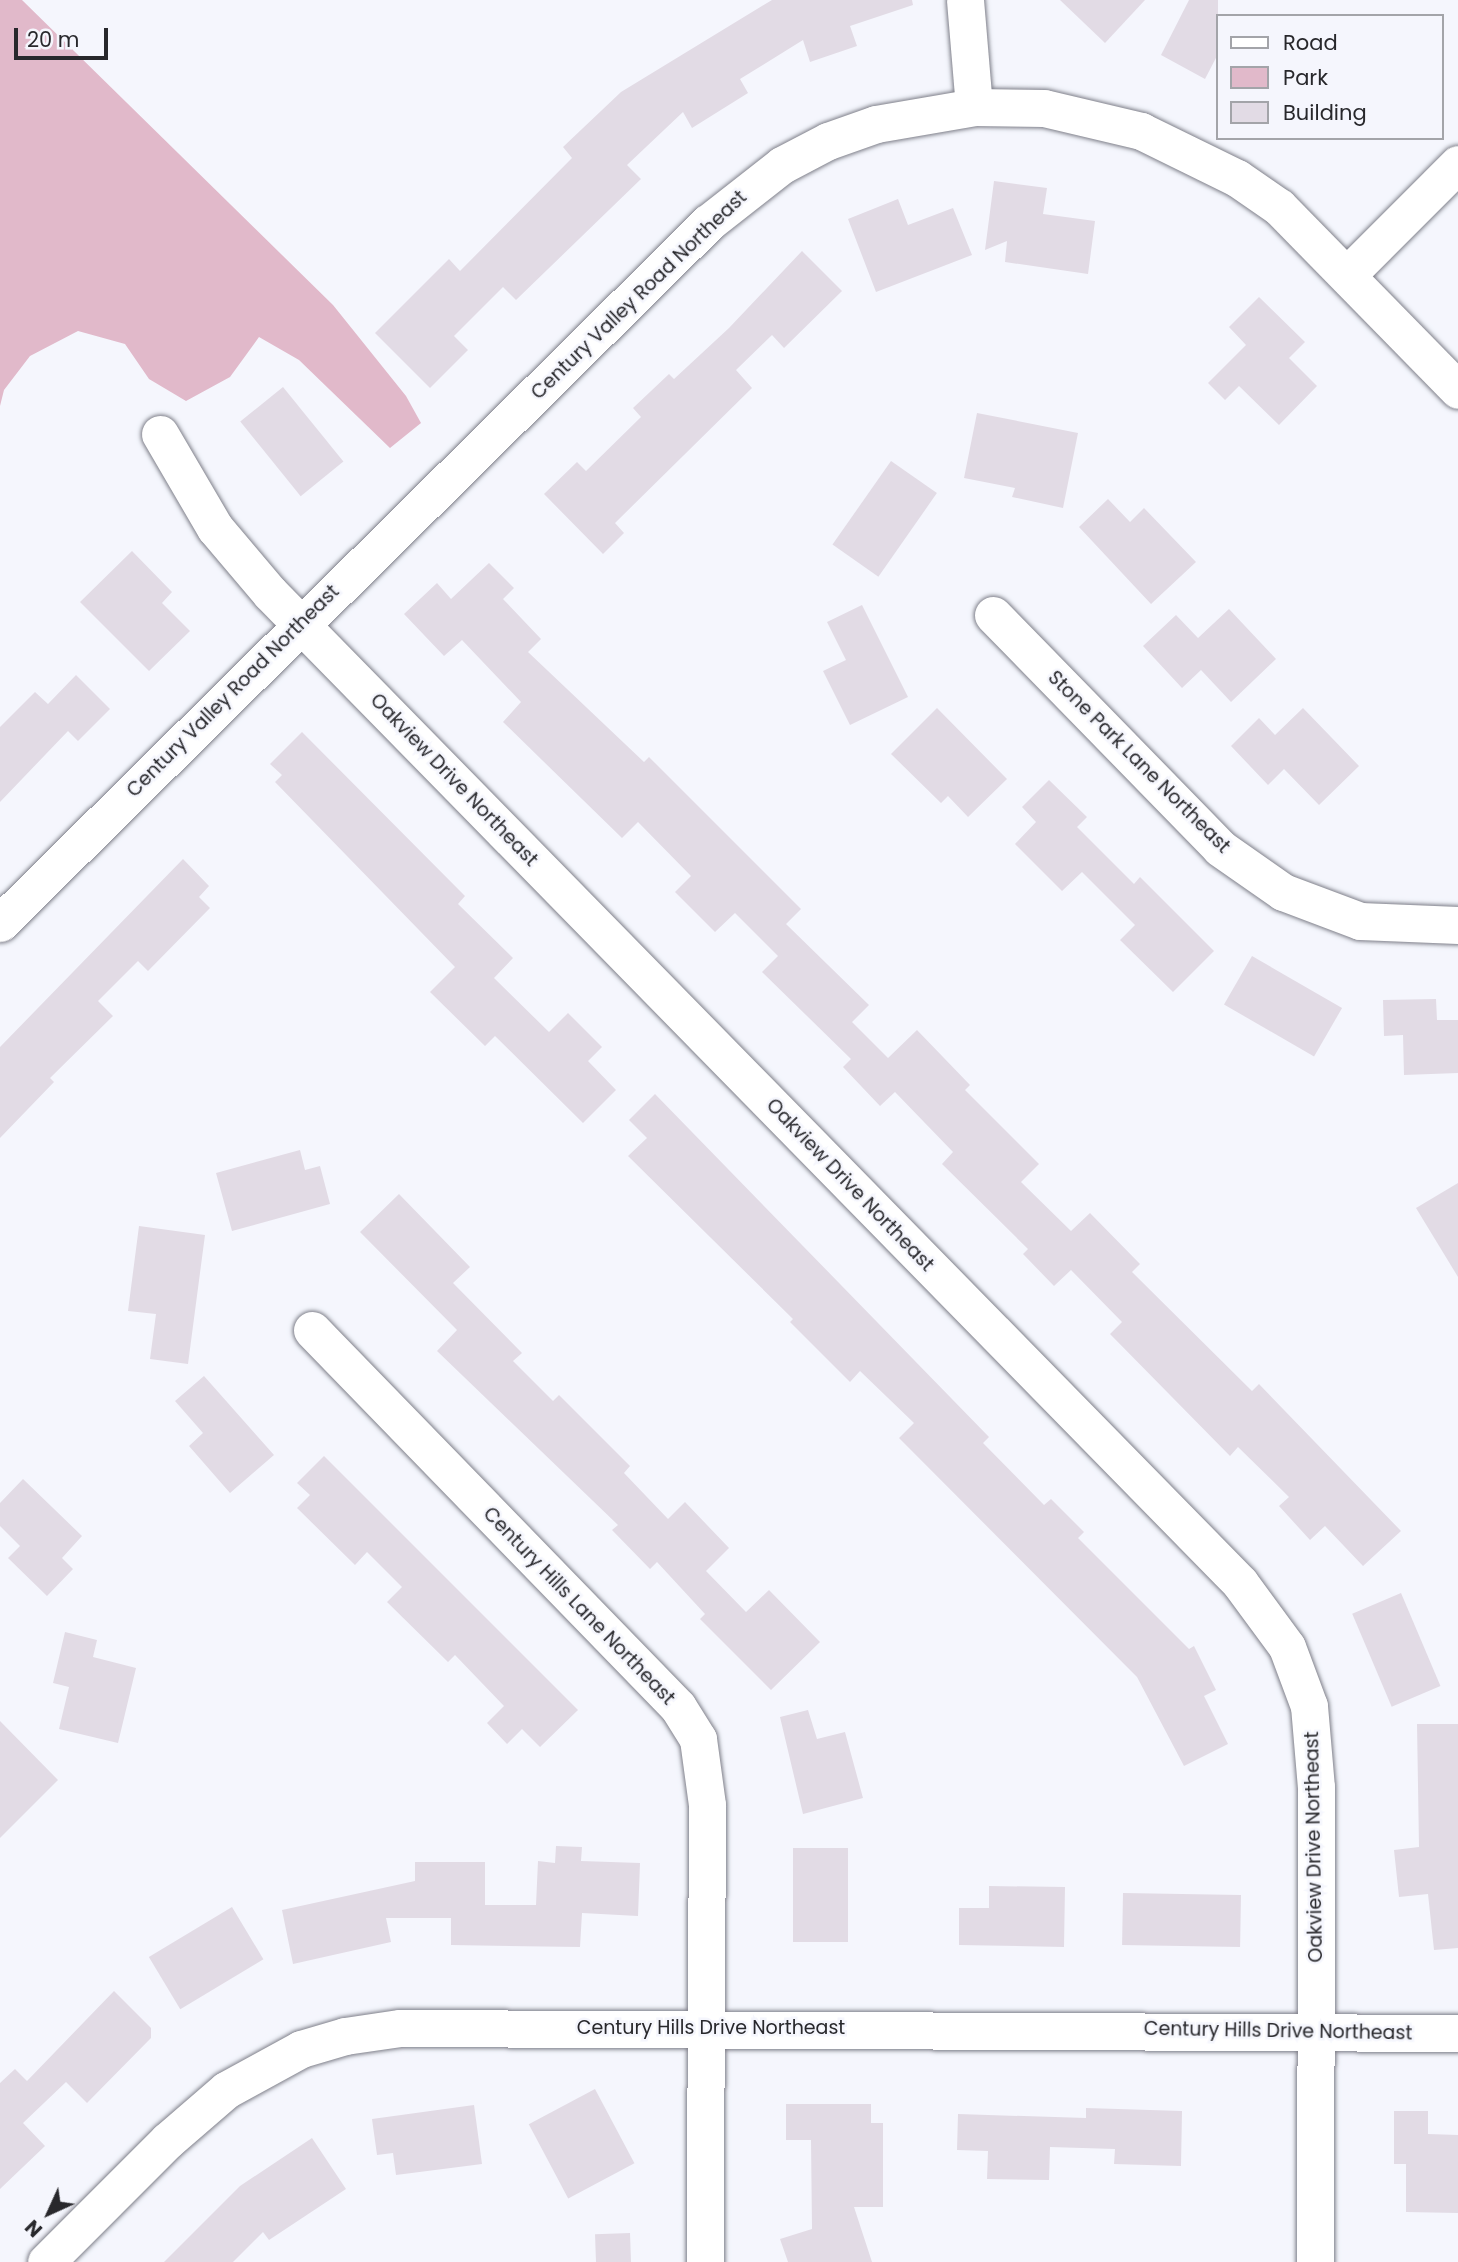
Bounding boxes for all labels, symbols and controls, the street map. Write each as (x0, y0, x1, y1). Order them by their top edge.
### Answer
scale bar (18, 14, 112, 58)
legend (1216, 14, 1444, 140)
text: 20 m (27, 25, 80, 54)
text: Road (1283, 28, 1338, 57)
text: Park (1283, 63, 1328, 92)
text: Building (1283, 98, 1367, 127)
street label: Century Valley Road Northeast (527, 186, 751, 404)
street label: Century Valley Road Northeast (122, 580, 344, 802)
street label: Stone Park Lane Northeast (1043, 666, 1235, 858)
street label: Oakview Drive Northeast (366, 689, 542, 871)
street label: Oakview Drive Northeast (762, 1094, 938, 1276)
street label: Century Hills Lane Northeast (478, 1502, 680, 1710)
street label: Oakview Drive Northeast (1301, 1731, 1327, 1963)
street label: Century Hills Drive Northeast (577, 2017, 845, 2039)
street label: Century Hills Drive Northeast (1144, 2017, 1412, 2045)
north arrow (14, 2178, 84, 2248)
text: N (19, 2214, 48, 2243)

